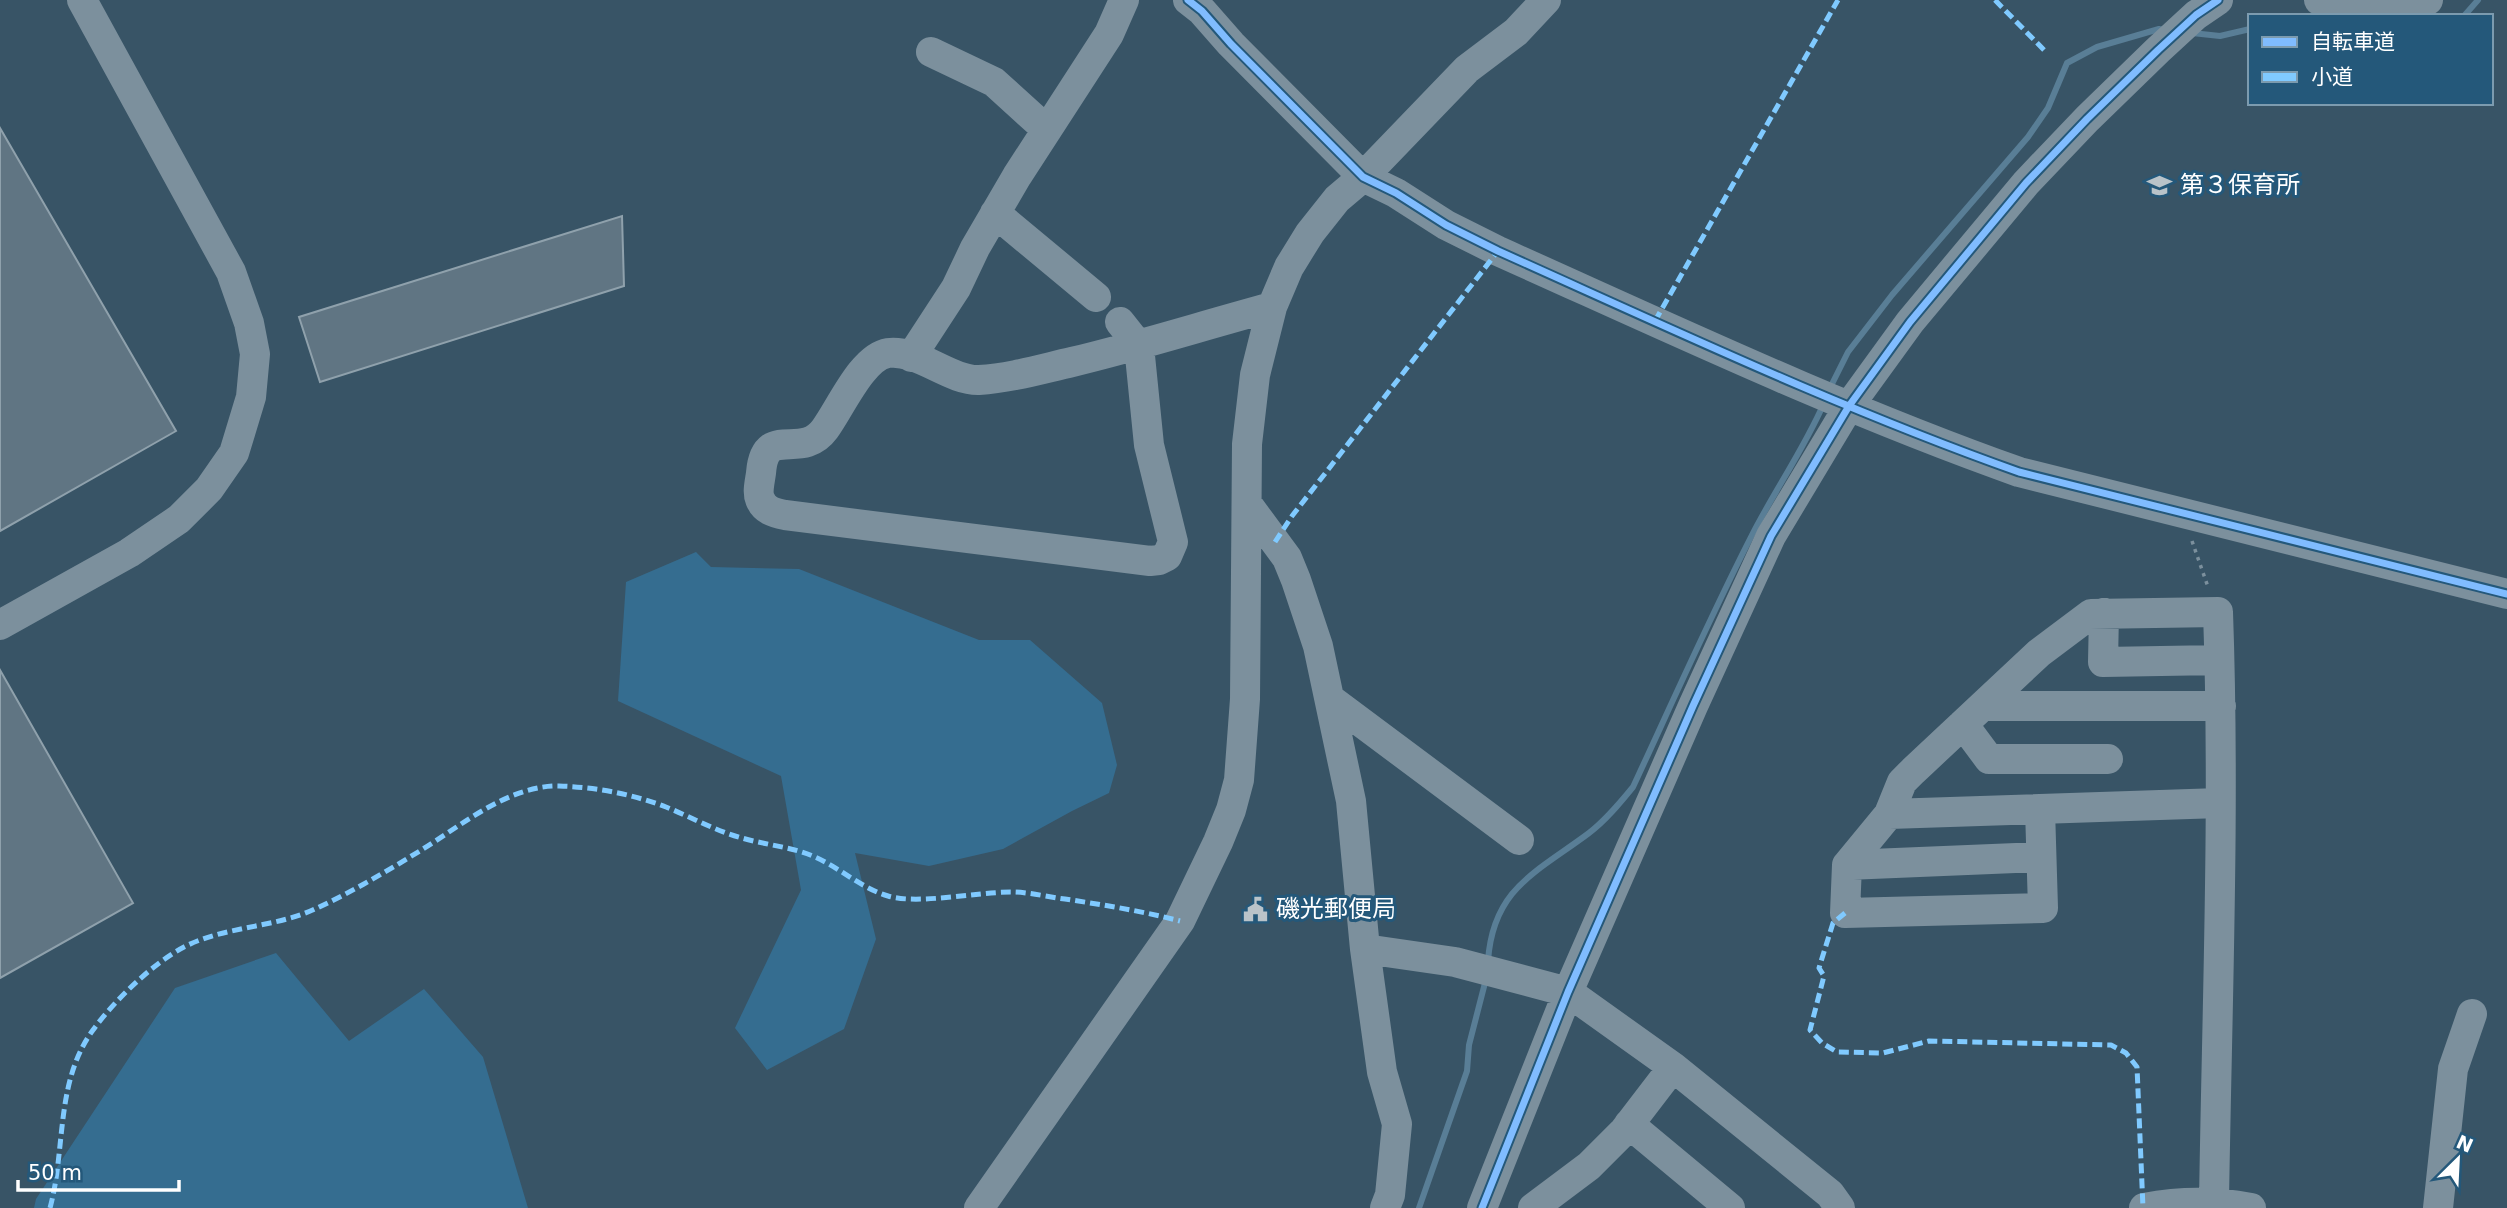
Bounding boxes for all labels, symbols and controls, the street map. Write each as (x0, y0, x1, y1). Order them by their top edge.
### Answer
legend (2248, 14, 2493, 105)
text: 自転車道 (2311, 30, 2395, 54)
text: 小道 (2311, 65, 2353, 89)
school or university icon: 第３保育所 (2146, 171, 2174, 199)
place label: 第３保育所 (2180, 171, 2300, 199)
public building icon: 磯光郵便局 (1242, 895, 1270, 923)
place label: 磯光郵便局 (1276, 895, 1396, 923)
north arrow (2423, 1124, 2493, 1194)
text: N (2453, 1130, 2477, 1157)
scale bar (18, 1148, 178, 1192)
text: 50 m (28, 1161, 82, 1185)

